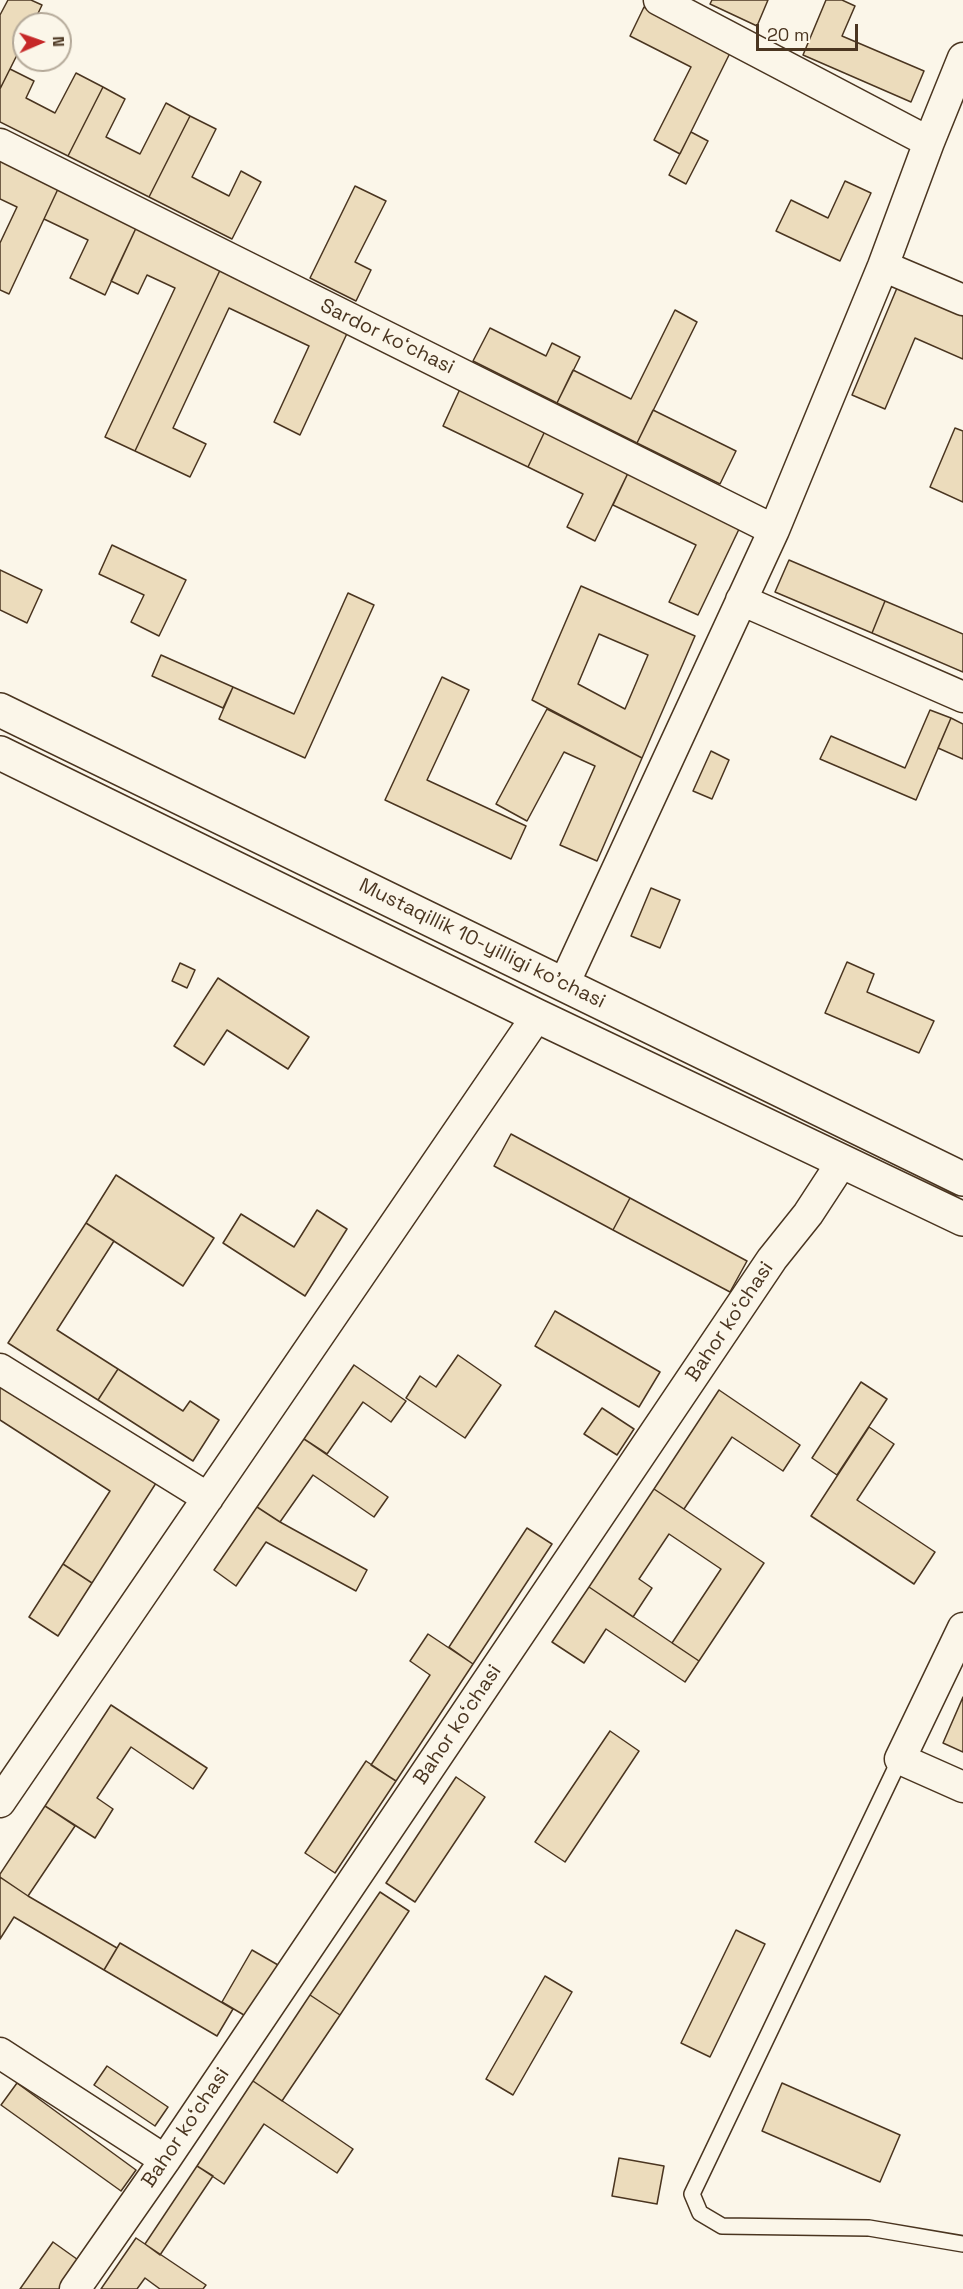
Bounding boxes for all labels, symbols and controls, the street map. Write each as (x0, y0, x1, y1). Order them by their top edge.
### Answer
north arrow (12, 12, 72, 72)
scale bar (759, 12, 861, 50)
text: 20 m (767, 23, 810, 46)
text: N (48, 36, 69, 47)
street label: Sardor koʻchasi (316, 294, 458, 380)
street label: Mustaqillik 10-yilligi ko'chasi (355, 874, 609, 1014)
street label: Bahor koʻchasi (681, 1258, 779, 1386)
street label: Bahor koʻchasi (409, 1661, 507, 1789)
street label: Bahor koʻchasi (137, 2064, 235, 2192)

